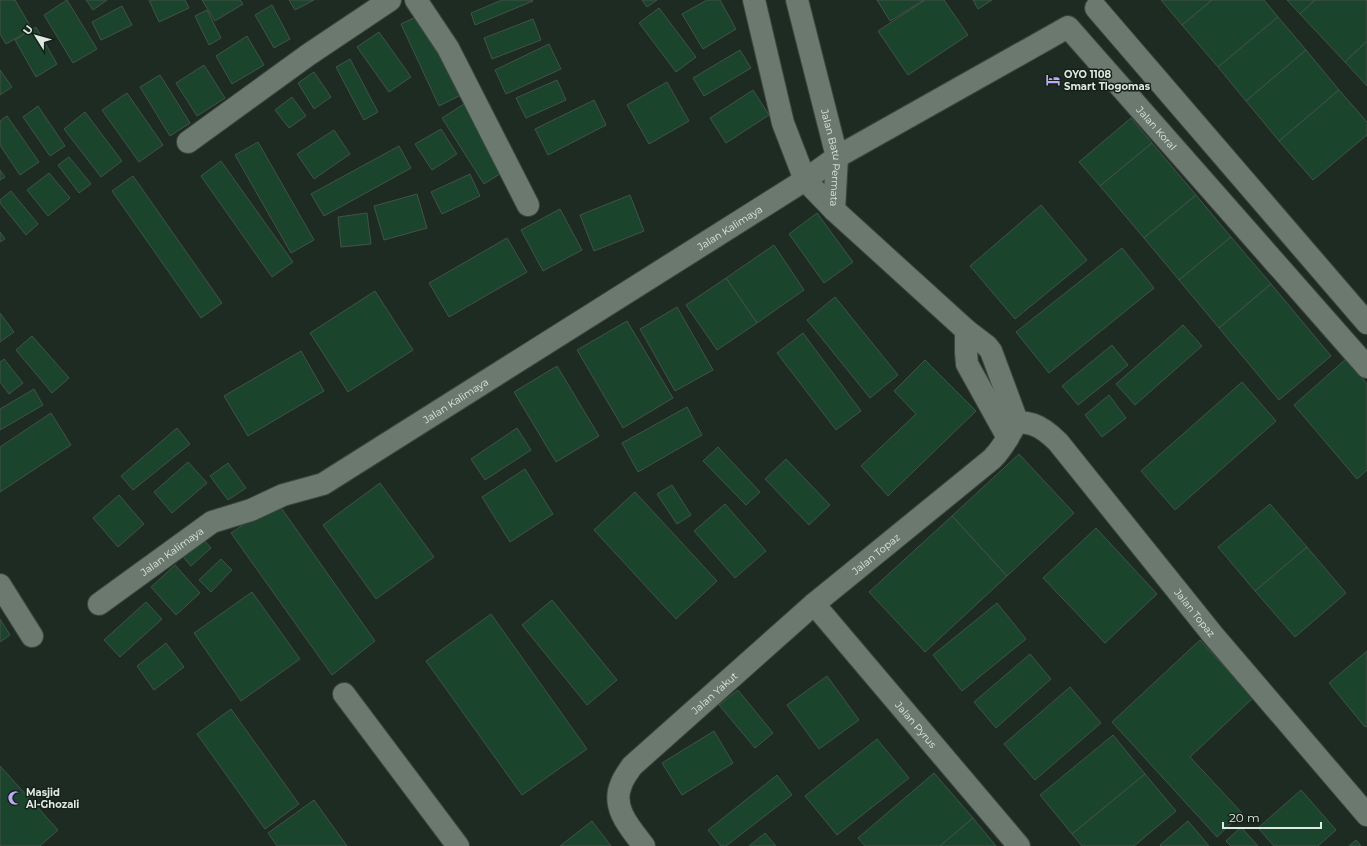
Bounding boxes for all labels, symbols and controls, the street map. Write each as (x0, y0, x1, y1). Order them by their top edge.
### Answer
north arrow (16, 16, 56, 56)
text: U (20, 22, 36, 38)
place label: OYO 1108 Smart Tlogomas (1064, 68, 1151, 93)
hotel icon: OYO 1108 Smart Tlogomas (1045, 72, 1061, 88)
street label: Jalan Koral (1133, 103, 1179, 153)
street label: Jalan Batu Permata (818, 106, 843, 207)
street label: Jalan Kalimaya (694, 203, 765, 254)
street label: Jalan Kalimaya (420, 375, 491, 427)
street label: Jalan Kalimaya (137, 524, 206, 579)
street label: Jalan Topaz (849, 531, 903, 578)
street label: Jalan Topaz (1171, 585, 1218, 640)
street label: Jalan Yakut (688, 669, 740, 718)
street label: Jalan Pyrus (892, 698, 939, 751)
place label: Masjid Al-Ghozali (25, 786, 79, 811)
mosque icon: Masjid Al-Ghozali (7, 790, 23, 806)
scale bar (1223, 804, 1321, 830)
text: 20 m (1229, 810, 1260, 825)

